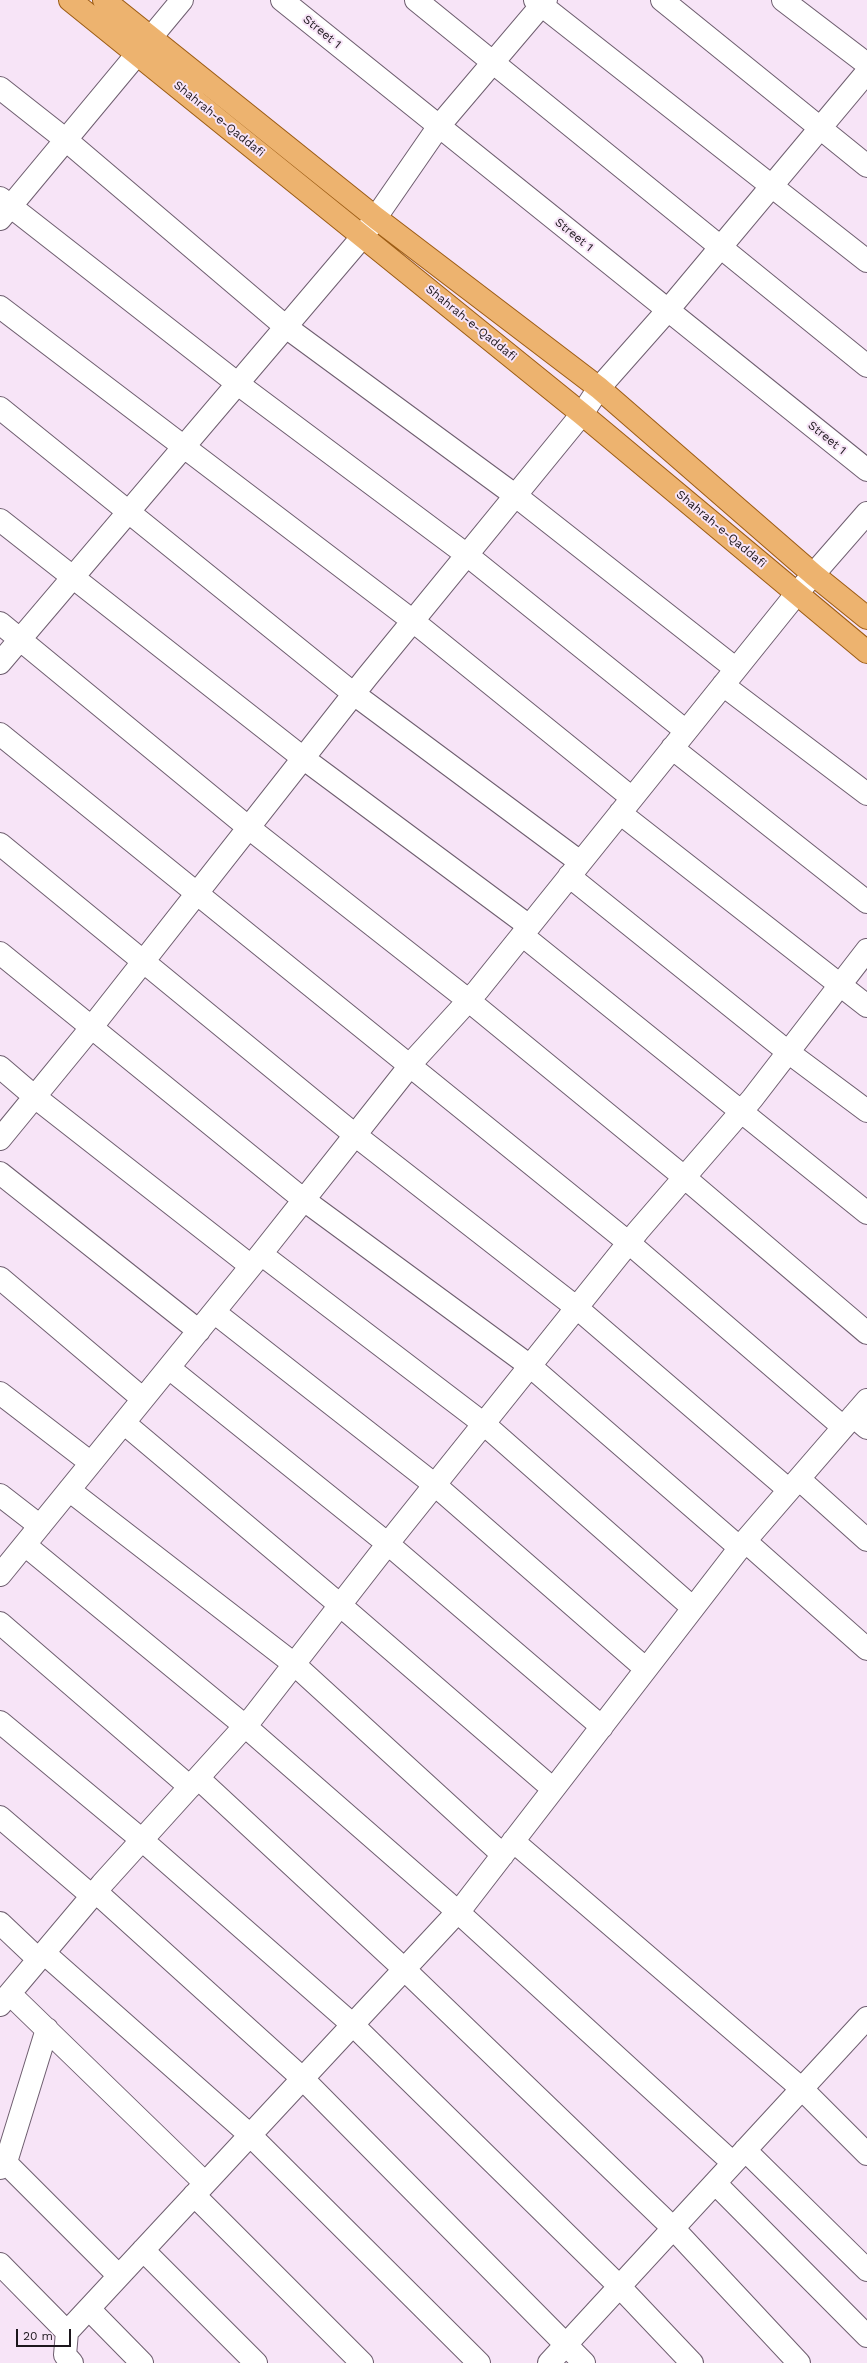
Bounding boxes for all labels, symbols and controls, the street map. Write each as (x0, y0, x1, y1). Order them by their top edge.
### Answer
street label: Street 1 (300, 12, 344, 52)
street label: Shahrah-e-Qaddafi (171, 78, 267, 160)
street label: Street 1 (552, 215, 596, 255)
street label: Shahrah-e-Qaddafi (423, 282, 519, 364)
street label: Street 1 (805, 418, 849, 458)
street label: Shahrah-e-Qaddafi (673, 487, 769, 571)
scale bar (18, 2321, 73, 2347)
text: 20 m (23, 2329, 53, 2343)

